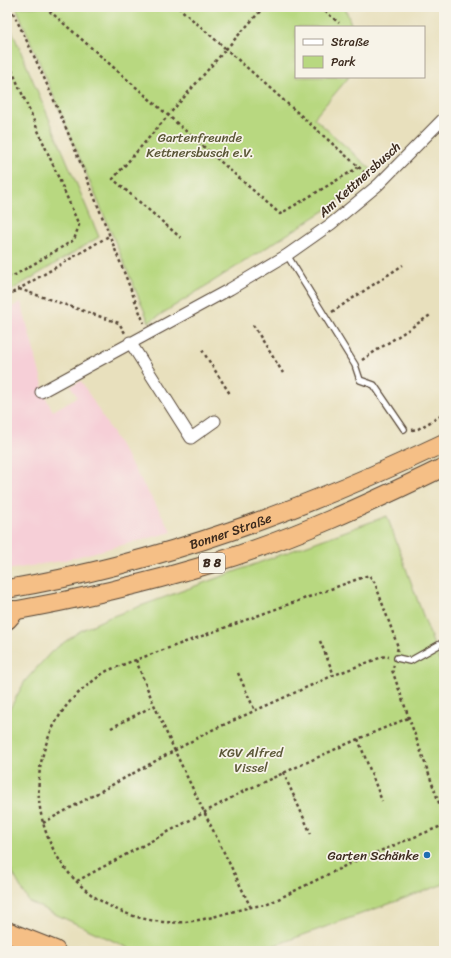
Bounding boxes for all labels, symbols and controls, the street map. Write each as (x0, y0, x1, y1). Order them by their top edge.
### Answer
legend (295, 26, 425, 78)
text: Straße (331, 31, 369, 53)
text: Park (331, 51, 356, 73)
park label: Gartenfreunde Kettnersbusch e.V. (146, 126, 254, 164)
street label: Am Kettnersbusch (312, 136, 406, 224)
street label: Bonner Straße (186, 506, 275, 556)
road number: B 8 (199, 553, 225, 573)
park label: KGV Alfred Vissel (219, 741, 284, 779)
place label: Garten Schänke (328, 844, 419, 867)
marker: Garten Schänke (422, 850, 432, 860)

